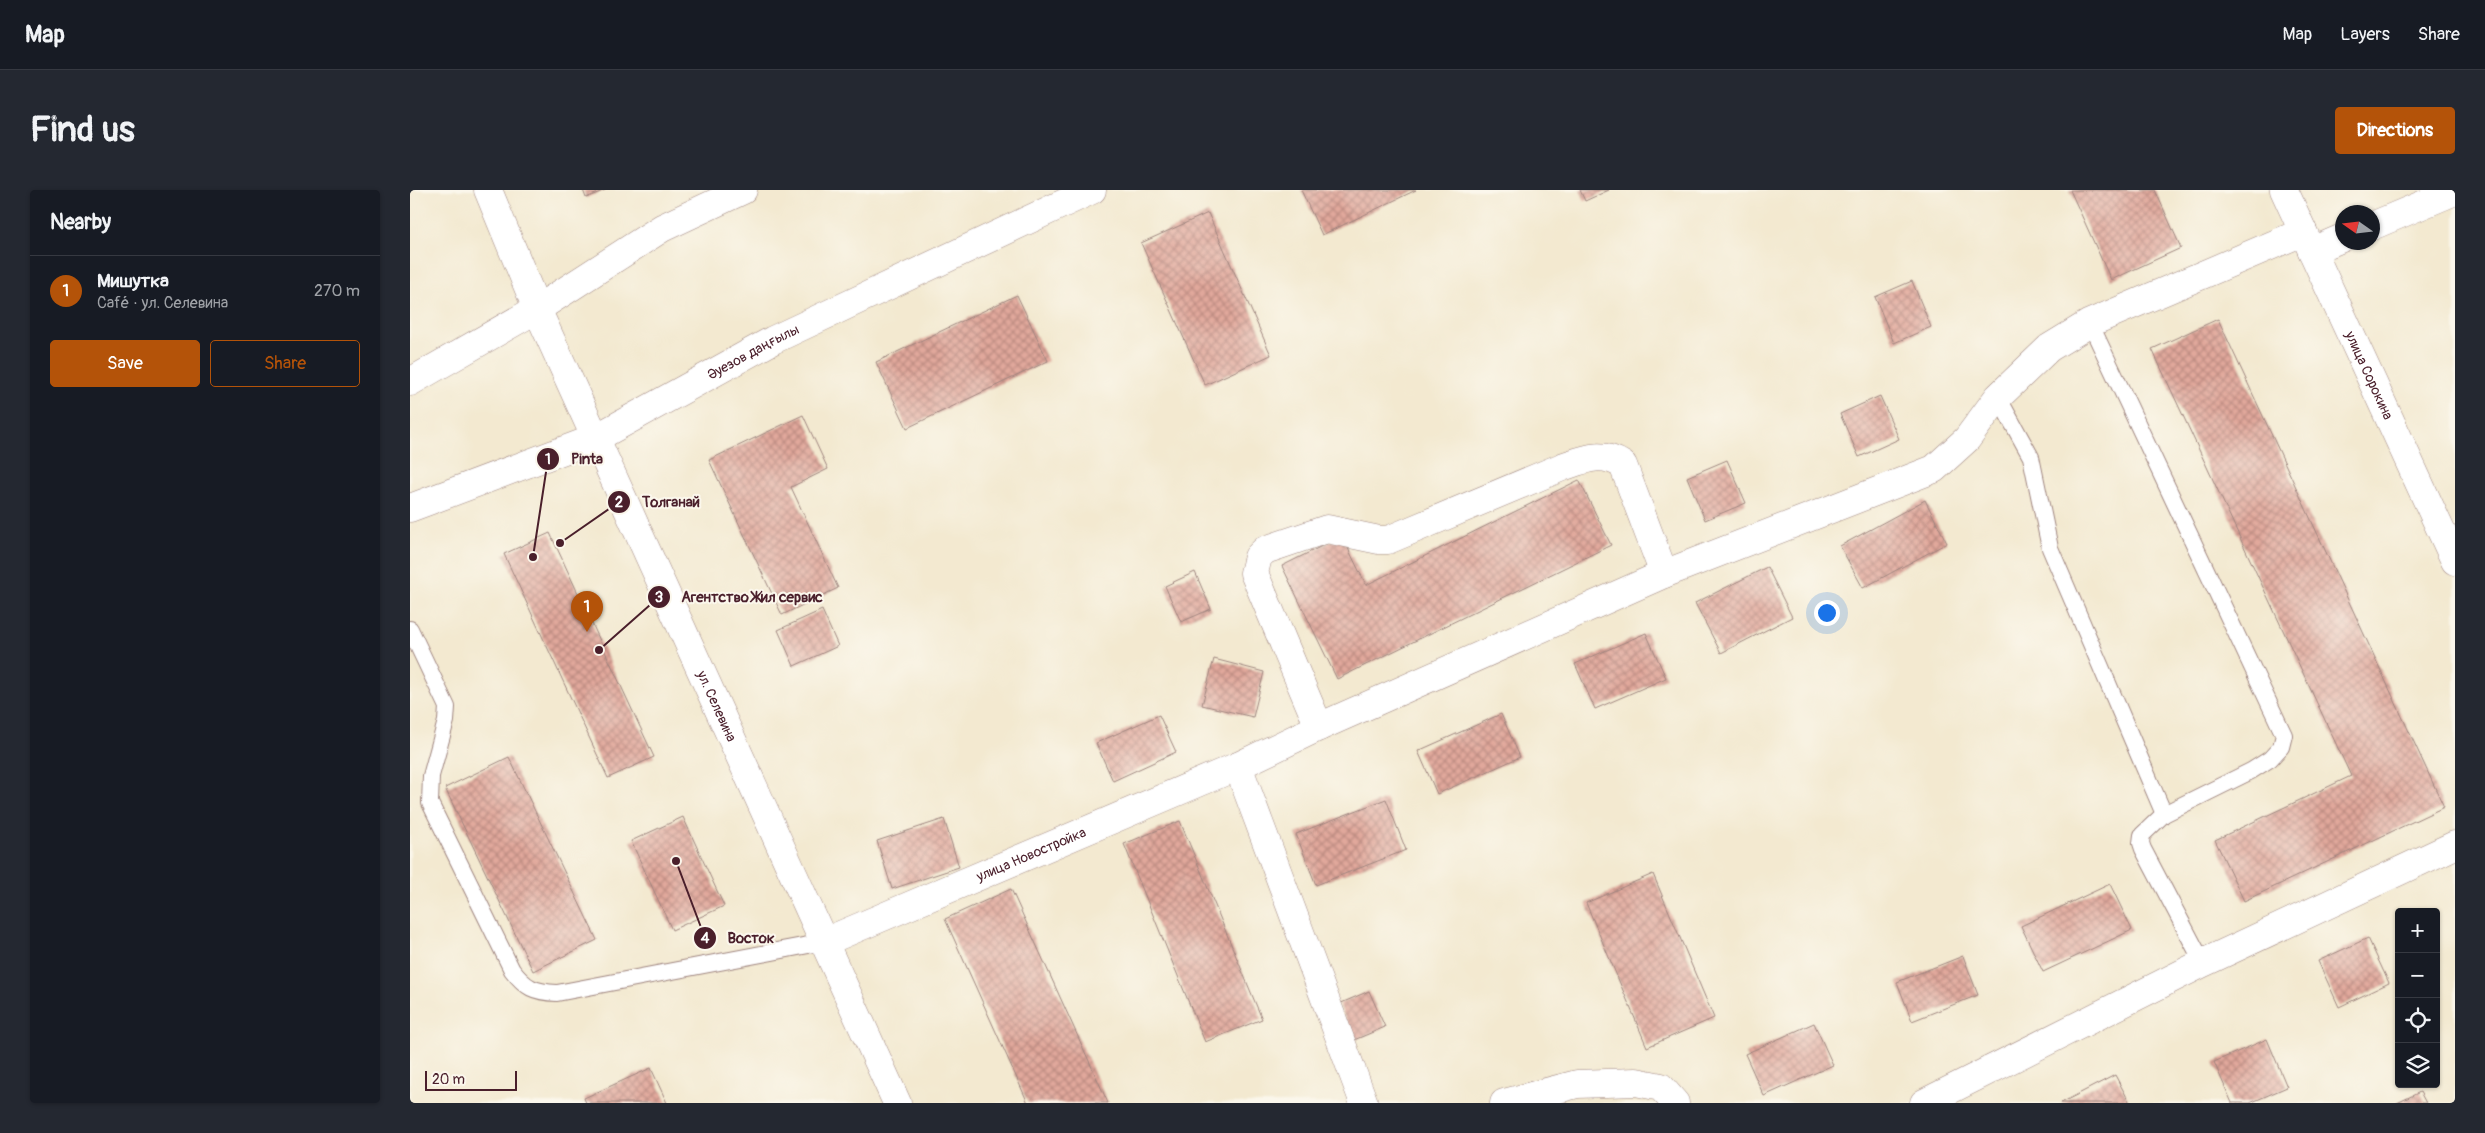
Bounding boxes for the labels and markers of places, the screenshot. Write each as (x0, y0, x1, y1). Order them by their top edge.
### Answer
callout: Pinta (536, 444, 613, 474)
callout: Толганай (607, 487, 710, 517)
callout: Агентство Жил сервис (646, 582, 832, 612)
pin: 1 (571, 591, 603, 632)
callout: Восток (692, 923, 784, 953)

